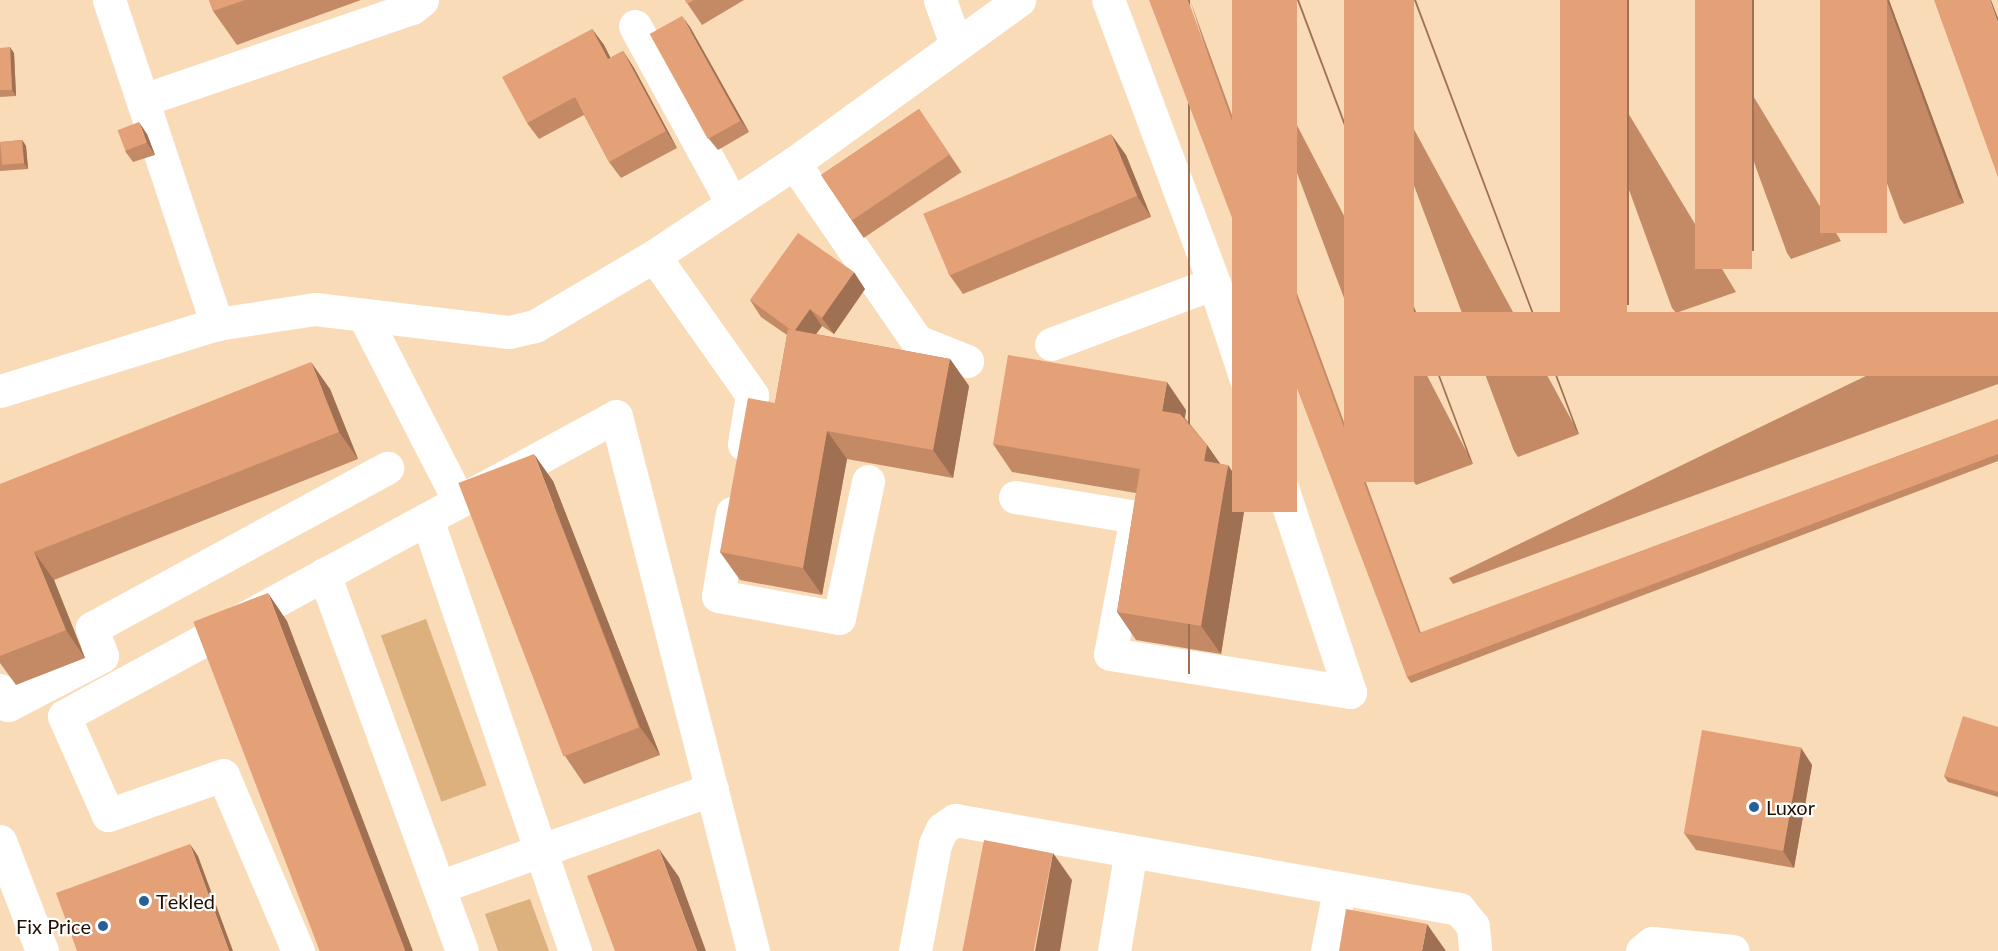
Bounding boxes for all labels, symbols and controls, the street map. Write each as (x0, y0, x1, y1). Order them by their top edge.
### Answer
place label: Luxor (1766, 795, 1815, 819)
marker: Luxor (1747, 800, 1761, 814)
place label: Тekled (156, 889, 215, 913)
marker: Тekled (137, 894, 151, 908)
place label: Fix Price (16, 914, 91, 938)
marker: Fix Price (96, 919, 110, 933)

